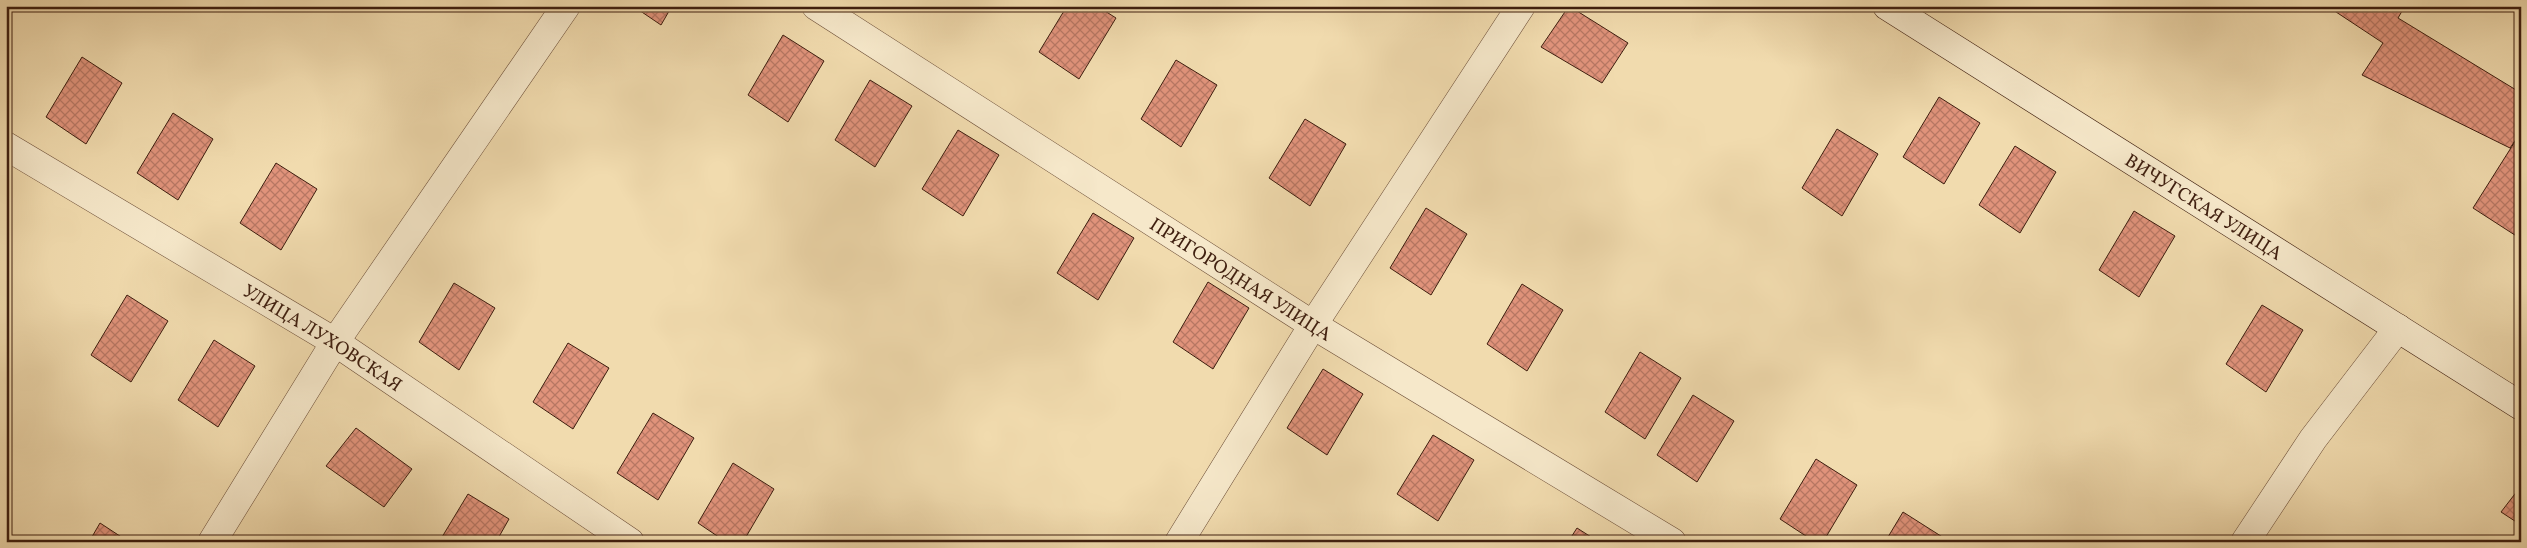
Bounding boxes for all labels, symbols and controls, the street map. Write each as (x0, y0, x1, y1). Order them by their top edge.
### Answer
street label: ВИЧУГСКАЯ УЛИЦА (2119, 148, 2287, 267)
street label: ПРИГОРОДНАЯ УЛИЦА (1144, 212, 1336, 348)
street label: УЛИЦА ЛУХОВСКАЯ (237, 279, 407, 399)

